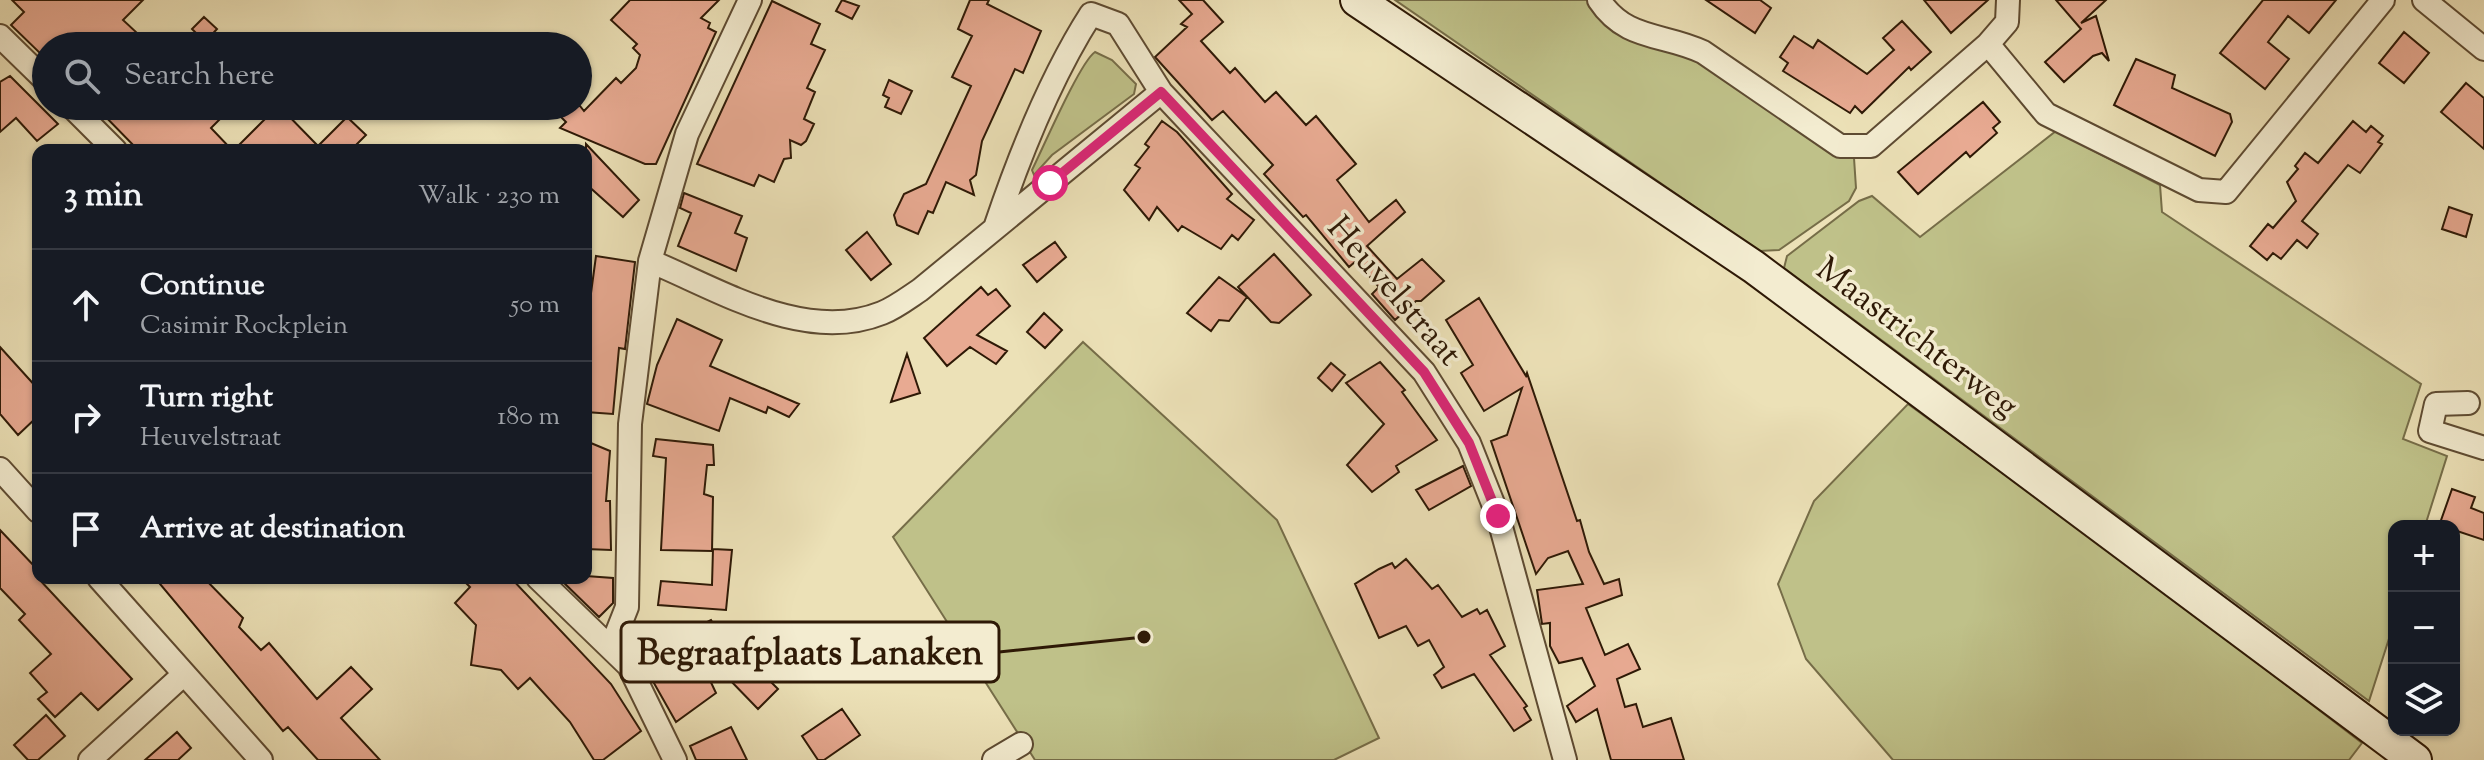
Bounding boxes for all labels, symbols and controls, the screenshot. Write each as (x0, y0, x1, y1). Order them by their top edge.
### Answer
search box (32, 32, 592, 120)
icon: search (60, 54, 104, 98)
text: Search here (124, 55, 274, 98)
route start (1032, 165, 1068, 201)
text: 3 min (64, 172, 143, 221)
text: Walk · 230 m (418, 178, 560, 215)
street label: Heuvelstraat (1314, 206, 1472, 378)
street label: Maastrichterweg (1805, 247, 2027, 431)
text: Continue (140, 265, 265, 308)
icon: ahead (64, 283, 108, 327)
text: 50 m (510, 287, 560, 324)
text: Casimir Rockplein (140, 308, 348, 345)
text: Turn right (140, 377, 273, 420)
icon: right (64, 395, 108, 439)
text: 180 m (497, 399, 560, 436)
text: Heuvelstraat (140, 420, 281, 457)
route end (1480, 498, 1516, 534)
icon: arrive (64, 507, 108, 551)
text: Arrive at destination (140, 508, 405, 551)
map controls (2388, 520, 2460, 736)
button: + (2388, 520, 2460, 592)
button: − (2388, 592, 2460, 664)
callout: Begraafplaats Lanaken (621, 622, 999, 682)
text: Begraafplaats Lanaken (637, 629, 984, 681)
button: layers (2388, 664, 2460, 736)

